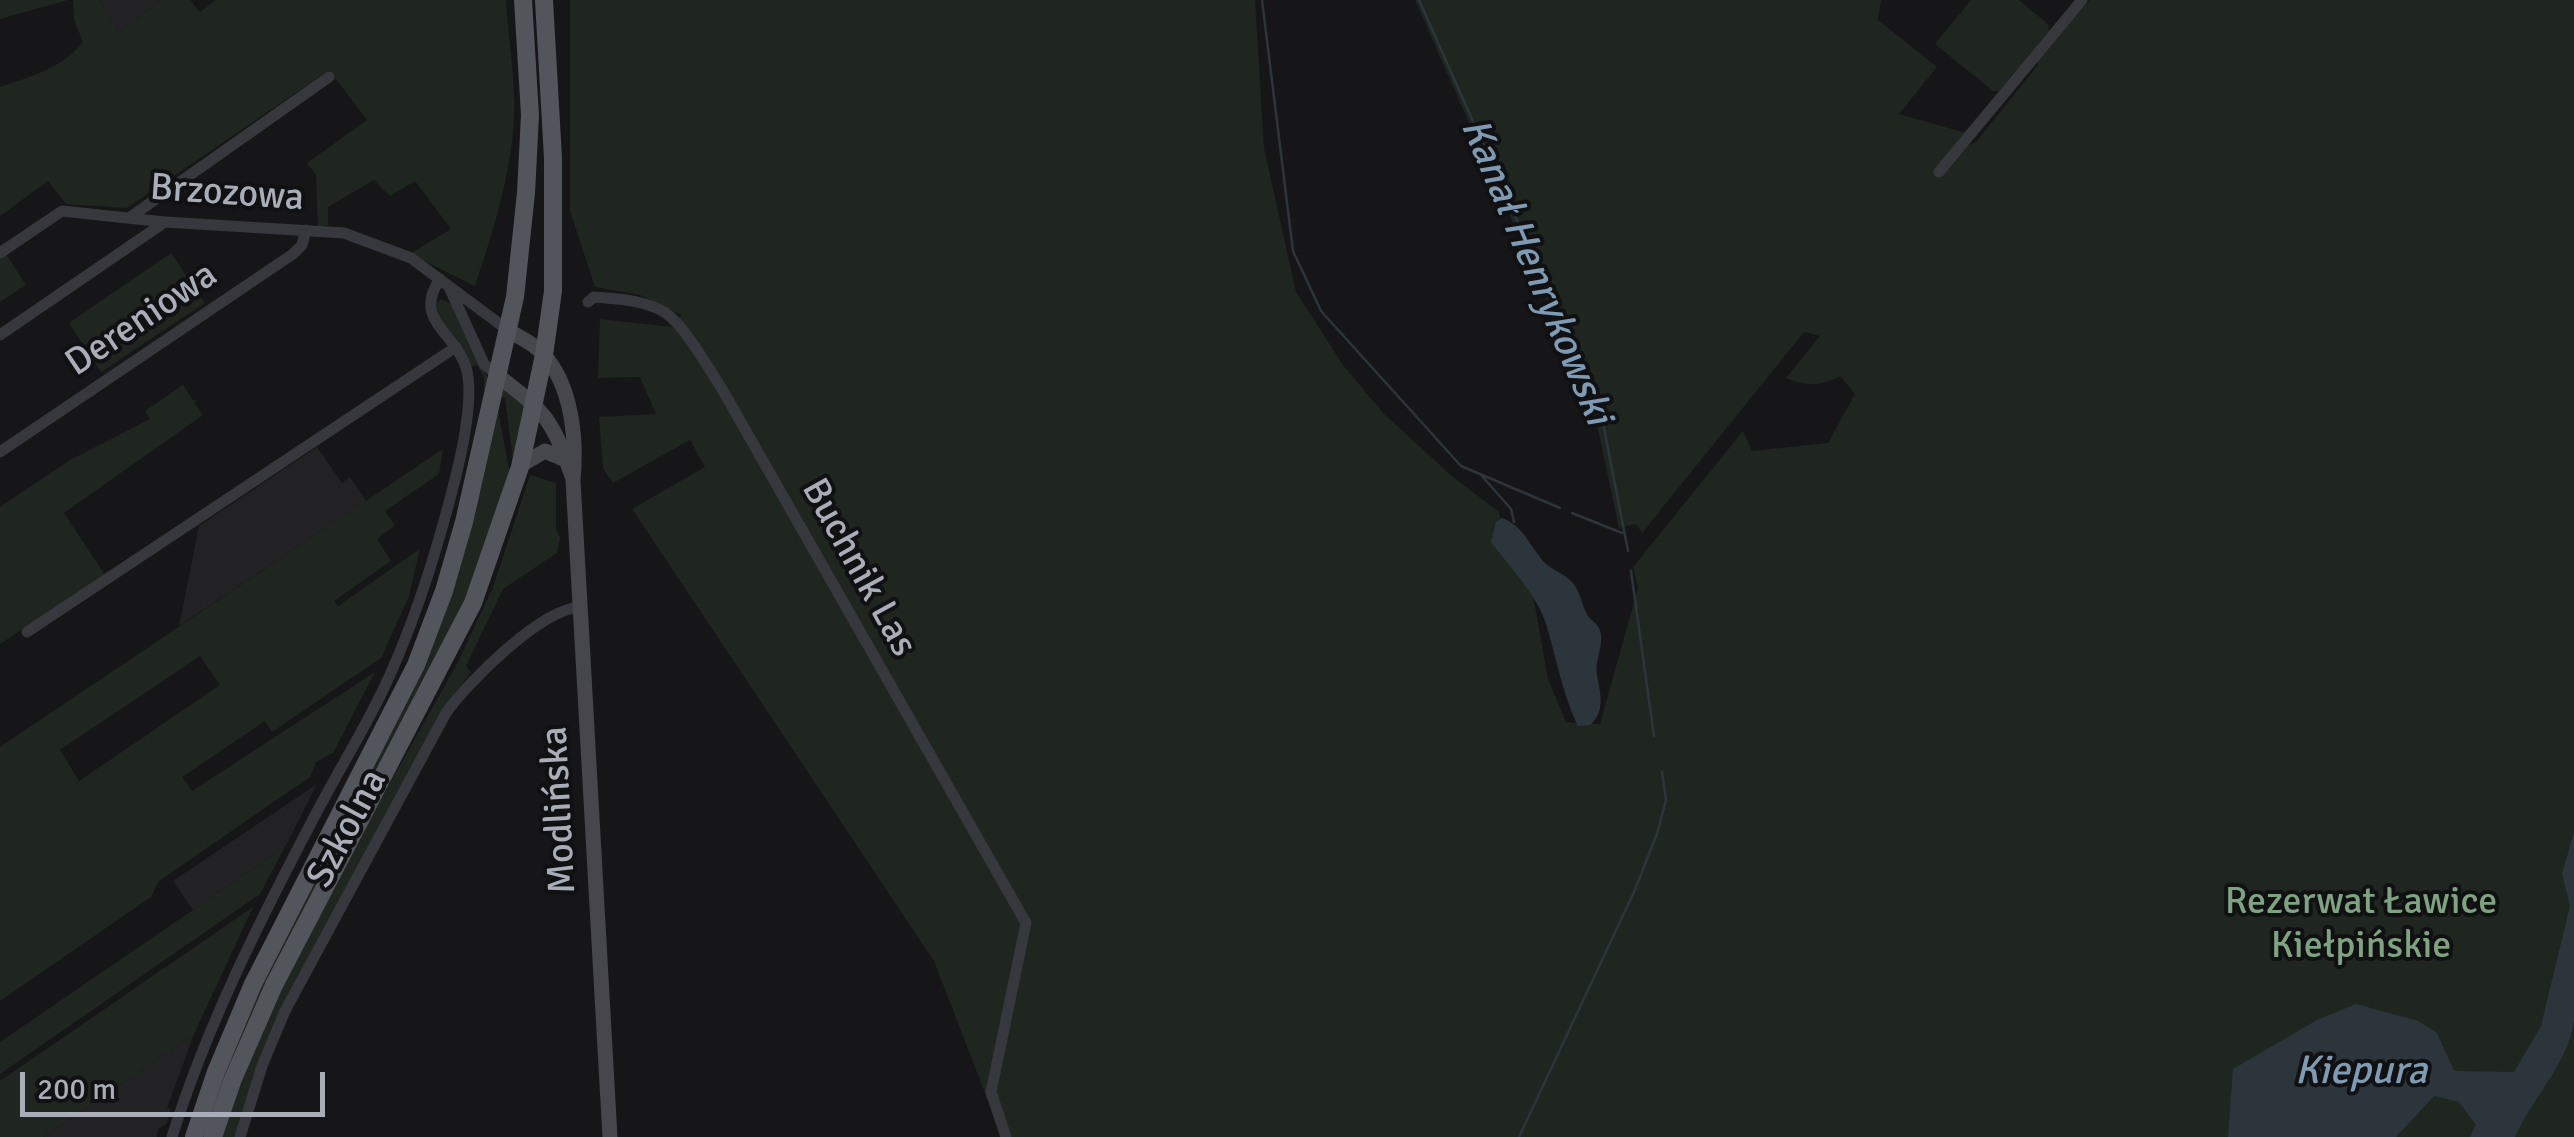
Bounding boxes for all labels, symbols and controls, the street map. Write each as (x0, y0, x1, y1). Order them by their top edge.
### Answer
water label: Kanał Henrykowski (1449, 111, 1621, 433)
street label: Brzozowa (148, 166, 306, 222)
street label: Dereniowa (58, 253, 226, 387)
street label: Buchnik Las (791, 471, 925, 665)
street label: Modlińska (533, 725, 587, 895)
street label: Szkolna (298, 762, 398, 896)
park label: Rezerwat Ławice Kiełpińskie (2225, 880, 2497, 969)
water label: Kiepura (2295, 1048, 2427, 1096)
scale bar (25, 1052, 330, 1114)
text: 200 m (37, 1071, 116, 1108)

